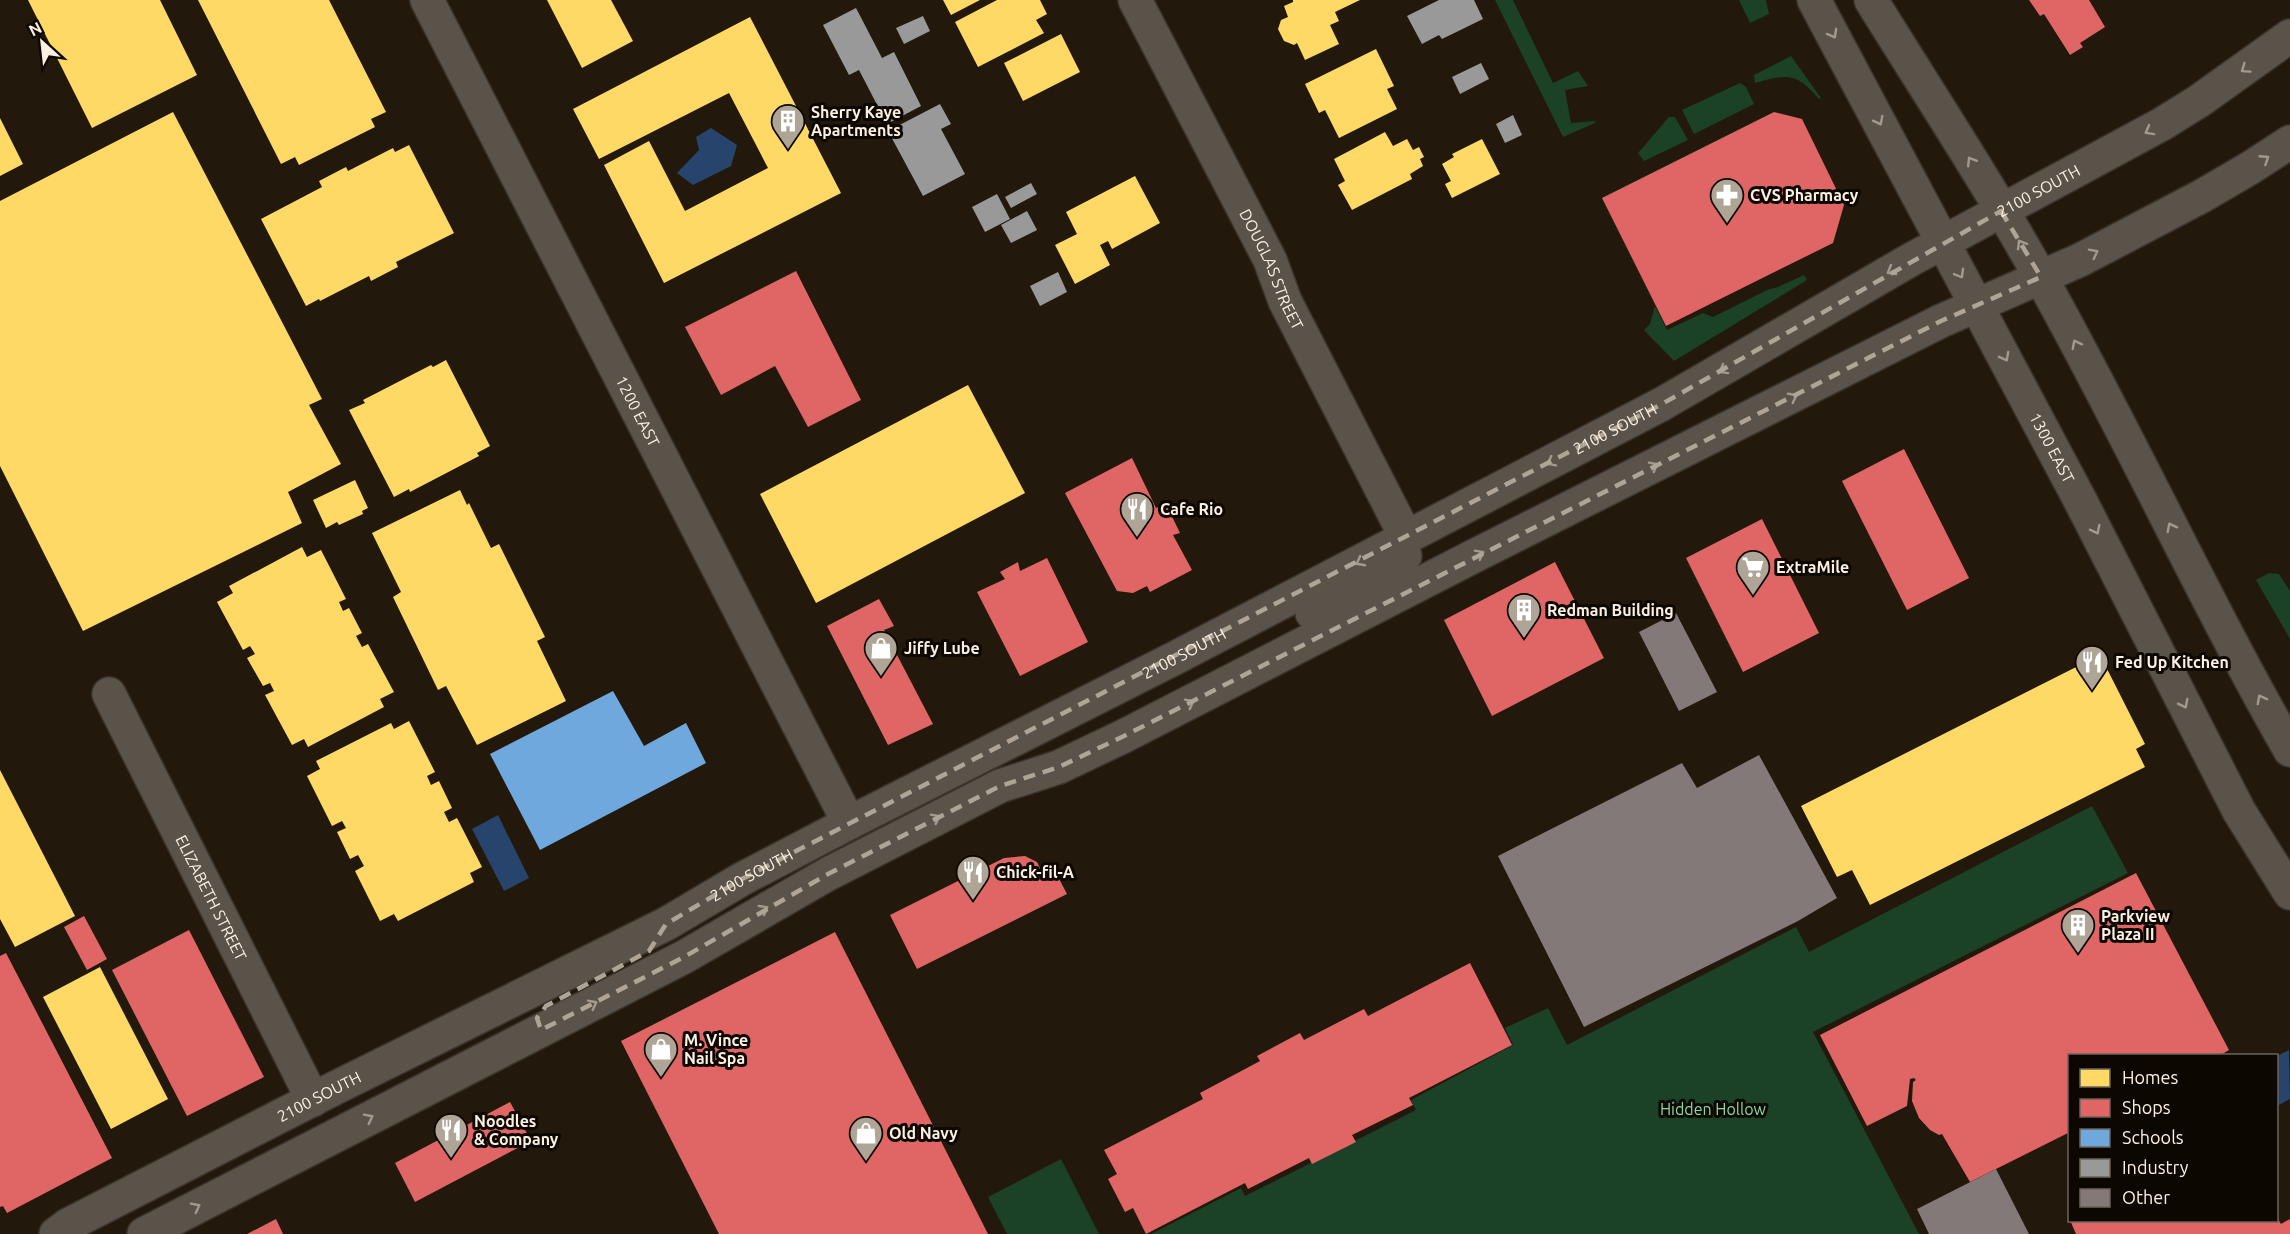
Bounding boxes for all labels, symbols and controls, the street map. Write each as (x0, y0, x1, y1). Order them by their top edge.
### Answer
north arrow (12, 12, 72, 72)
text: N (26, 18, 45, 39)
one-way arrow (1826, 28, 1837, 38)
one-way arrow (2241, 62, 2252, 73)
building icon: Sherry Kaye Apartments (770, 103, 806, 150)
place label: Sherry Kaye Apartments (811, 103, 901, 139)
one-way arrow (1872, 114, 1883, 125)
one-way arrow (2145, 124, 2155, 135)
one-way arrow (2258, 156, 2269, 167)
one-way arrow (1966, 157, 1978, 167)
street label: 2100 SOUTH (1994, 161, 2083, 220)
pharmacy icon: CVS Pharmacy (1709, 177, 1745, 224)
place label: CVS Pharmacy (1750, 186, 1859, 204)
street label: DOUGLAS STREET (1236, 206, 1307, 333)
one-way arrow (2017, 240, 2028, 250)
one-way arrow (2088, 249, 2099, 261)
one-way arrow (1887, 264, 1897, 275)
one-way arrow (1953, 268, 1964, 278)
one-way arrow (2072, 340, 2083, 350)
one-way arrow (1998, 351, 2009, 361)
one-way arrow (1719, 363, 1729, 374)
street label: 1200 EAST (612, 373, 663, 450)
one-way arrow (1787, 392, 1798, 404)
street label: 2100 SOUTH (1570, 399, 1660, 458)
street label: 1300 EAST (2026, 409, 2078, 486)
one-way arrow (1547, 455, 1558, 466)
one-way arrow (1648, 462, 1659, 474)
restaurant icon: Cafe Rio (1119, 491, 1155, 538)
place label: Cafe Rio (1160, 500, 1223, 518)
one-way arrow (2166, 522, 2178, 533)
one-way arrow (2088, 524, 2100, 535)
one-way arrow (1473, 549, 1484, 561)
supermarket icon: ExtraMile (1735, 549, 1771, 596)
one-way arrow (1356, 555, 1366, 566)
place label: ExtraMile (1776, 558, 1849, 576)
building icon: Redman Building (1506, 592, 1542, 639)
place label: Redman Building (1547, 601, 1674, 619)
street label: 2100 SOUTH (1139, 624, 1229, 682)
shop icon: Jiffy Lube (863, 630, 899, 677)
place label: Jiffy Lube (904, 639, 980, 657)
restaurant icon: Fed Up Kitchen (2074, 644, 2110, 691)
place label: Fed Up Kitchen (2115, 653, 2229, 671)
one-way arrow (2257, 695, 2269, 706)
one-way arrow (2177, 697, 2188, 708)
one-way arrow (1183, 698, 1194, 710)
one-way arrow (930, 814, 941, 825)
street label: ELIZABETH STREET (172, 832, 250, 964)
street label: 2100 SOUTH (707, 845, 796, 905)
restaurant icon: Chick-fil-A (955, 854, 991, 901)
place label: Chick-fil-A (996, 863, 1075, 881)
one-way arrow (758, 905, 768, 916)
building icon: Parkview Plaza II (2060, 907, 2096, 954)
place label: Parkview Plaza II (2101, 907, 2171, 943)
one-way arrow (587, 999, 598, 1011)
shop icon: M. Vince Nail Spa (643, 1031, 679, 1078)
place label: M. Vince Nail Spa (684, 1031, 748, 1067)
legend (2068, 1054, 2278, 1222)
text: Homes (2122, 1067, 2179, 1087)
street label: 2100 SOUTH (274, 1068, 364, 1125)
text: Shops (2122, 1097, 2171, 1117)
park label: Hidden Hollow (1660, 1100, 1767, 1118)
restaurant icon: Noodles & Company (433, 1112, 469, 1159)
place label: Noodles & Company (474, 1112, 559, 1148)
one-way arrow (363, 1114, 374, 1125)
shop icon: Old Navy (848, 1115, 884, 1162)
place label: Old Navy (889, 1124, 958, 1142)
text: Schools (2122, 1127, 2184, 1147)
text: Industry (2122, 1157, 2189, 1177)
text: Other (2122, 1187, 2170, 1207)
one-way arrow (190, 1203, 201, 1215)

